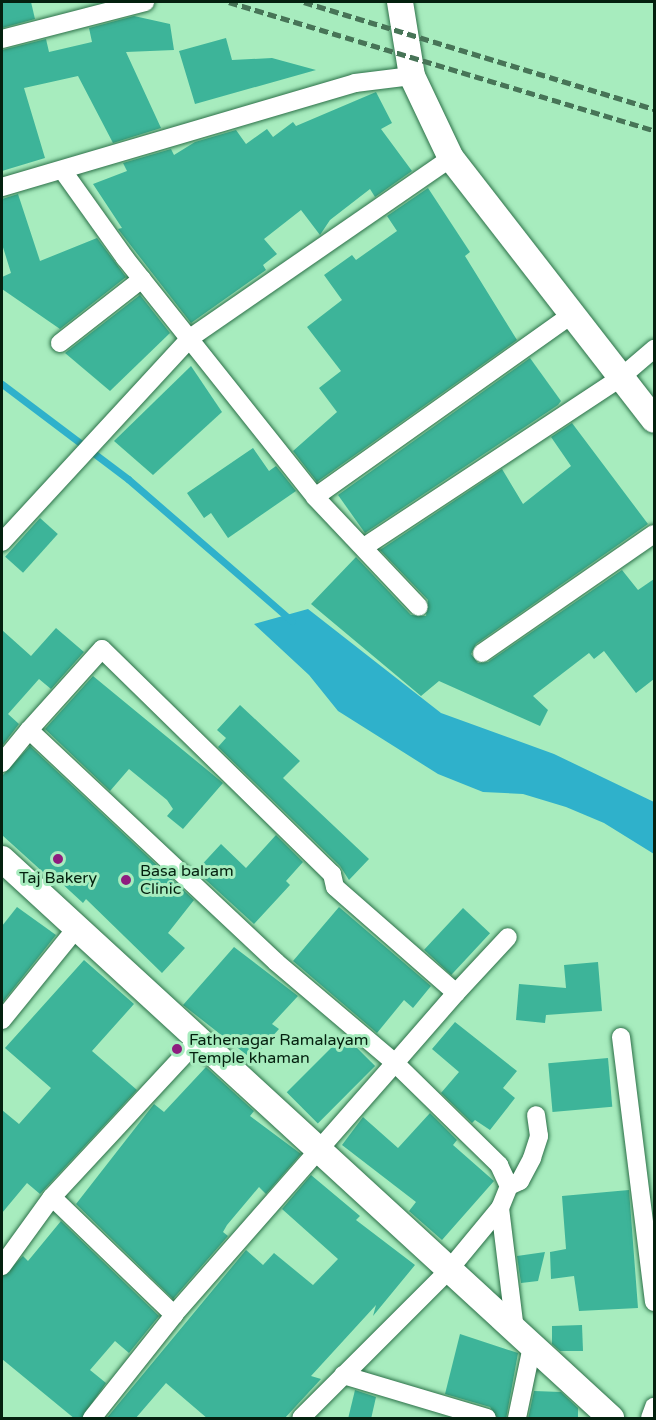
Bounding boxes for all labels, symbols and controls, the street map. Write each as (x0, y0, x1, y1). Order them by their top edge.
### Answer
marker: Taj Bakery (51, 852, 65, 866)
place label: Basa balram Clinic (140, 861, 234, 899)
place label: Taj Bakery (19, 868, 97, 888)
marker: Basa balram Clinic (117, 871, 135, 889)
place label: Fathenagar Ramalayam Temple khaman (189, 1030, 368, 1068)
marker: Fathenagar Ramalayam Temple khaman (170, 1042, 184, 1056)

